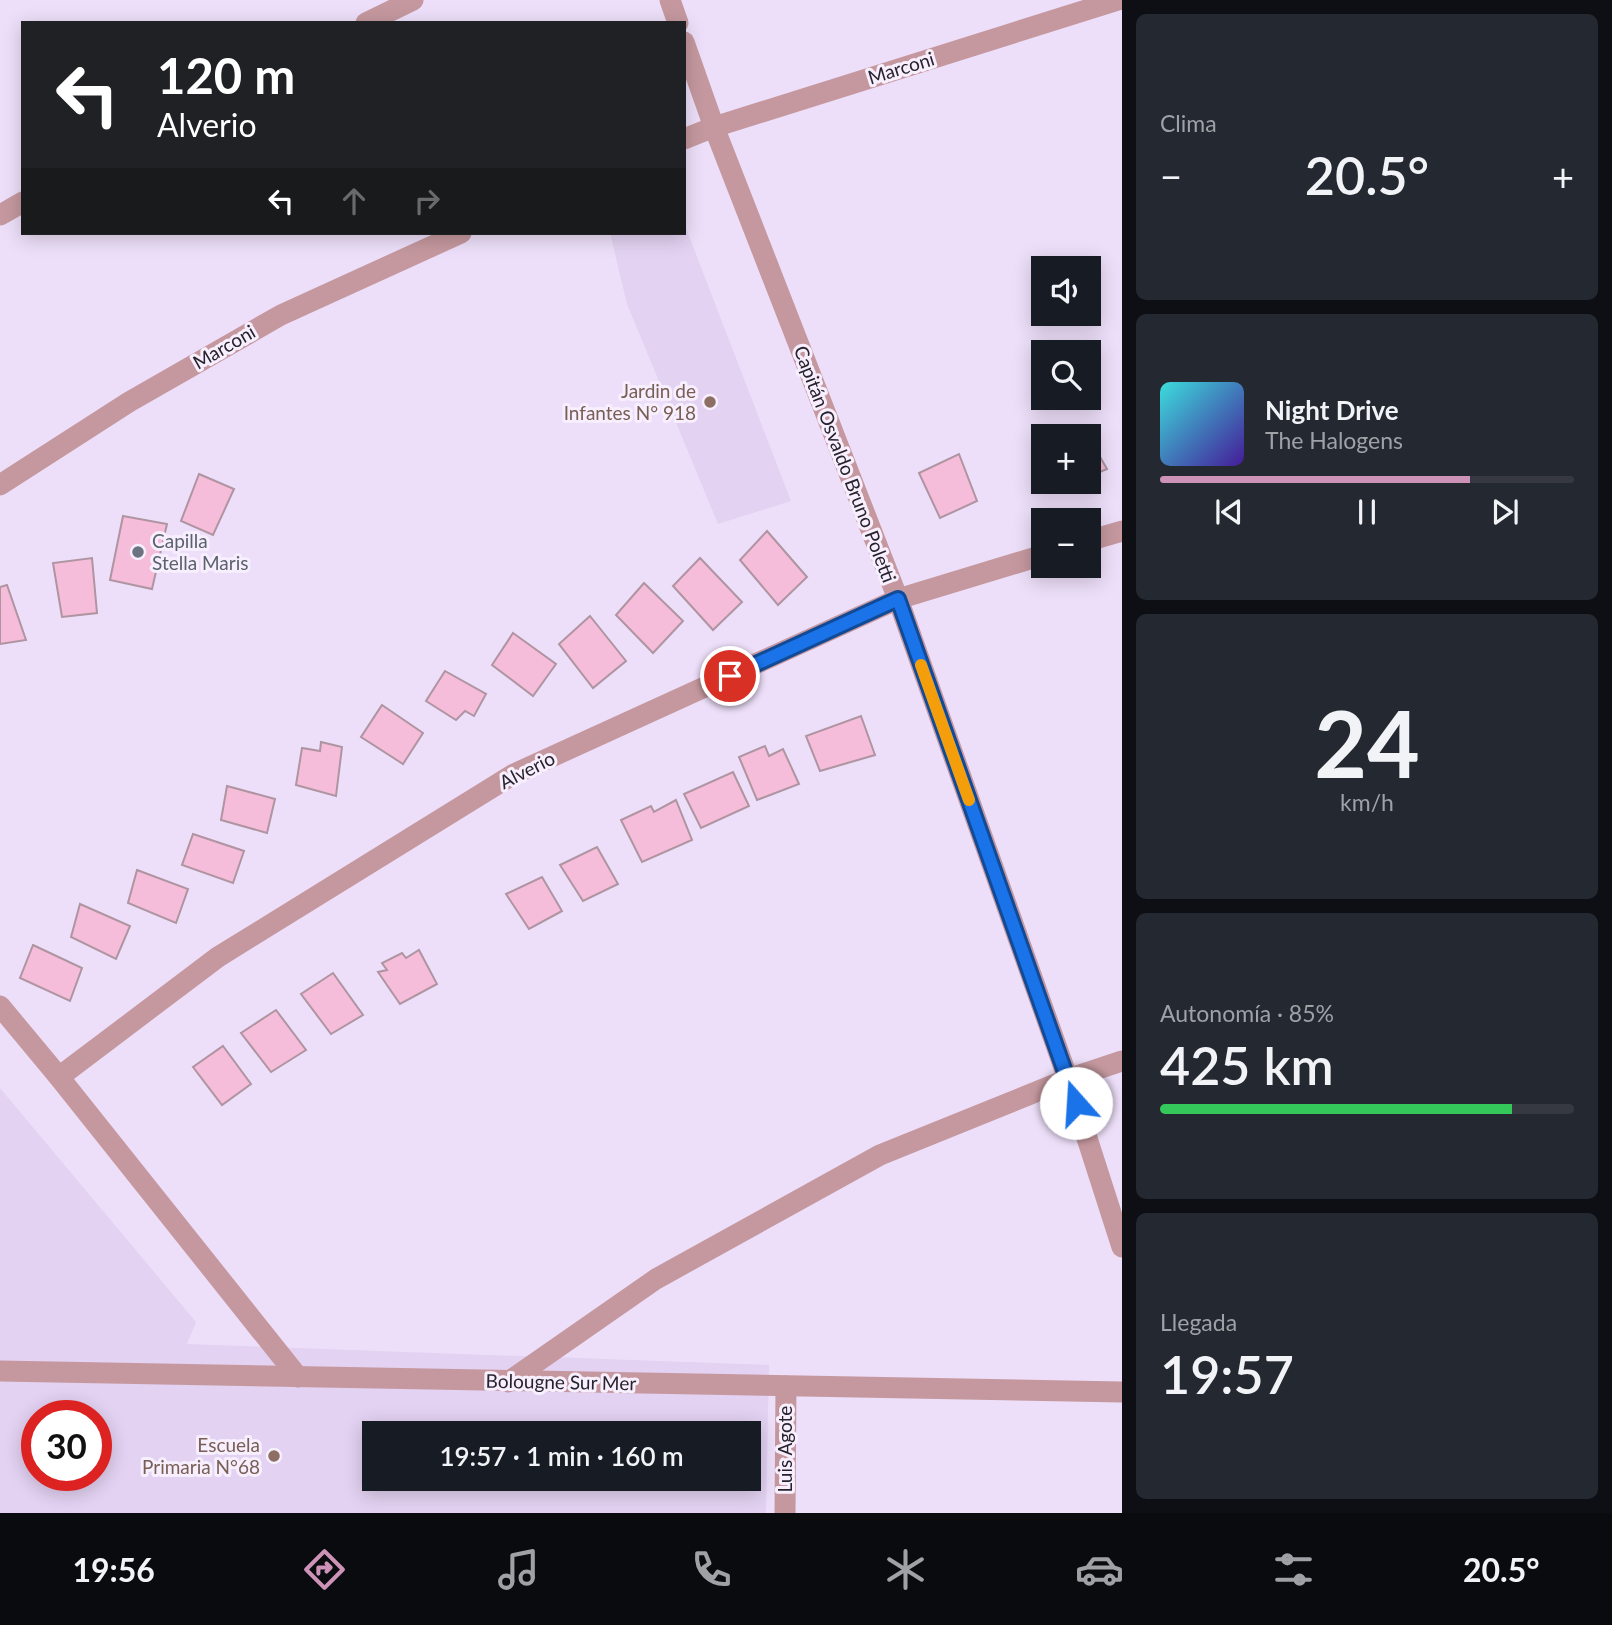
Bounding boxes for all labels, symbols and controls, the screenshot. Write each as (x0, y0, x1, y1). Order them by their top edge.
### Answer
text: 120 m (157, 46, 295, 104)
street label: Marconi (865, 47, 937, 88)
icon: left (42, 49, 133, 140)
text: Alverio (157, 105, 257, 144)
text: Clima (1160, 109, 1217, 137)
text: 20.5° (1305, 144, 1429, 206)
text: − (1160, 153, 1182, 199)
text: + (1552, 153, 1574, 199)
icon: left (262, 182, 300, 220)
icon: ahead (335, 182, 373, 220)
icon: right (408, 182, 446, 220)
map controls (1031, 256, 1101, 578)
button: sound (1031, 256, 1101, 326)
street label: Marconi (188, 320, 259, 374)
button: search (1031, 340, 1101, 410)
street label: Capitán Osvaldo Bruno Poletti (790, 342, 901, 585)
place label: Jardin de Infantes N° 918 (564, 379, 696, 424)
marker: Jardin de Infantes N° 918 (702, 394, 718, 410)
text: Night Drive (1265, 394, 1399, 426)
button: + (1031, 424, 1101, 494)
text: The Halogens (1265, 426, 1403, 454)
icon: previous (1210, 493, 1248, 531)
icon: pause (1348, 493, 1386, 531)
icon: next (1486, 493, 1524, 531)
button: − (1031, 508, 1101, 578)
place label: Capilla Stella Maris (152, 529, 248, 574)
marker: Capilla Stella Maris (130, 544, 146, 560)
pin (700, 646, 760, 706)
icon: arrive (711, 657, 749, 695)
text: 24 (1314, 688, 1420, 797)
street label: Alverio (495, 746, 558, 793)
text: km/h (1340, 788, 1394, 816)
text: Autonomía · 85% (1160, 999, 1334, 1027)
text: 425 km (1160, 1034, 1334, 1096)
position arrow (1039, 1066, 1113, 1140)
text: Llegada (1160, 1308, 1237, 1336)
text: 19:57 (1160, 1343, 1294, 1405)
street label: Bolougne Sur Mer (486, 1369, 637, 1394)
speed limit sign: 30 (21, 1400, 112, 1491)
street label: Luis Agote (773, 1406, 796, 1492)
place label: Escuela Primaria N°68 (142, 1433, 260, 1478)
text: 19:57 · 1 min · 160 m (439, 1440, 684, 1472)
marker: Escuela Primaria N°68 (266, 1448, 282, 1464)
icon: directions (300, 1545, 349, 1594)
icon: music (494, 1545, 543, 1594)
icon: phone (687, 1545, 736, 1594)
icon: climate (881, 1545, 930, 1594)
icon: car (1075, 1545, 1124, 1594)
icon: filters (1269, 1545, 1318, 1594)
text: 19:56 (72, 1550, 155, 1589)
text: 20.5° (1463, 1550, 1540, 1589)

